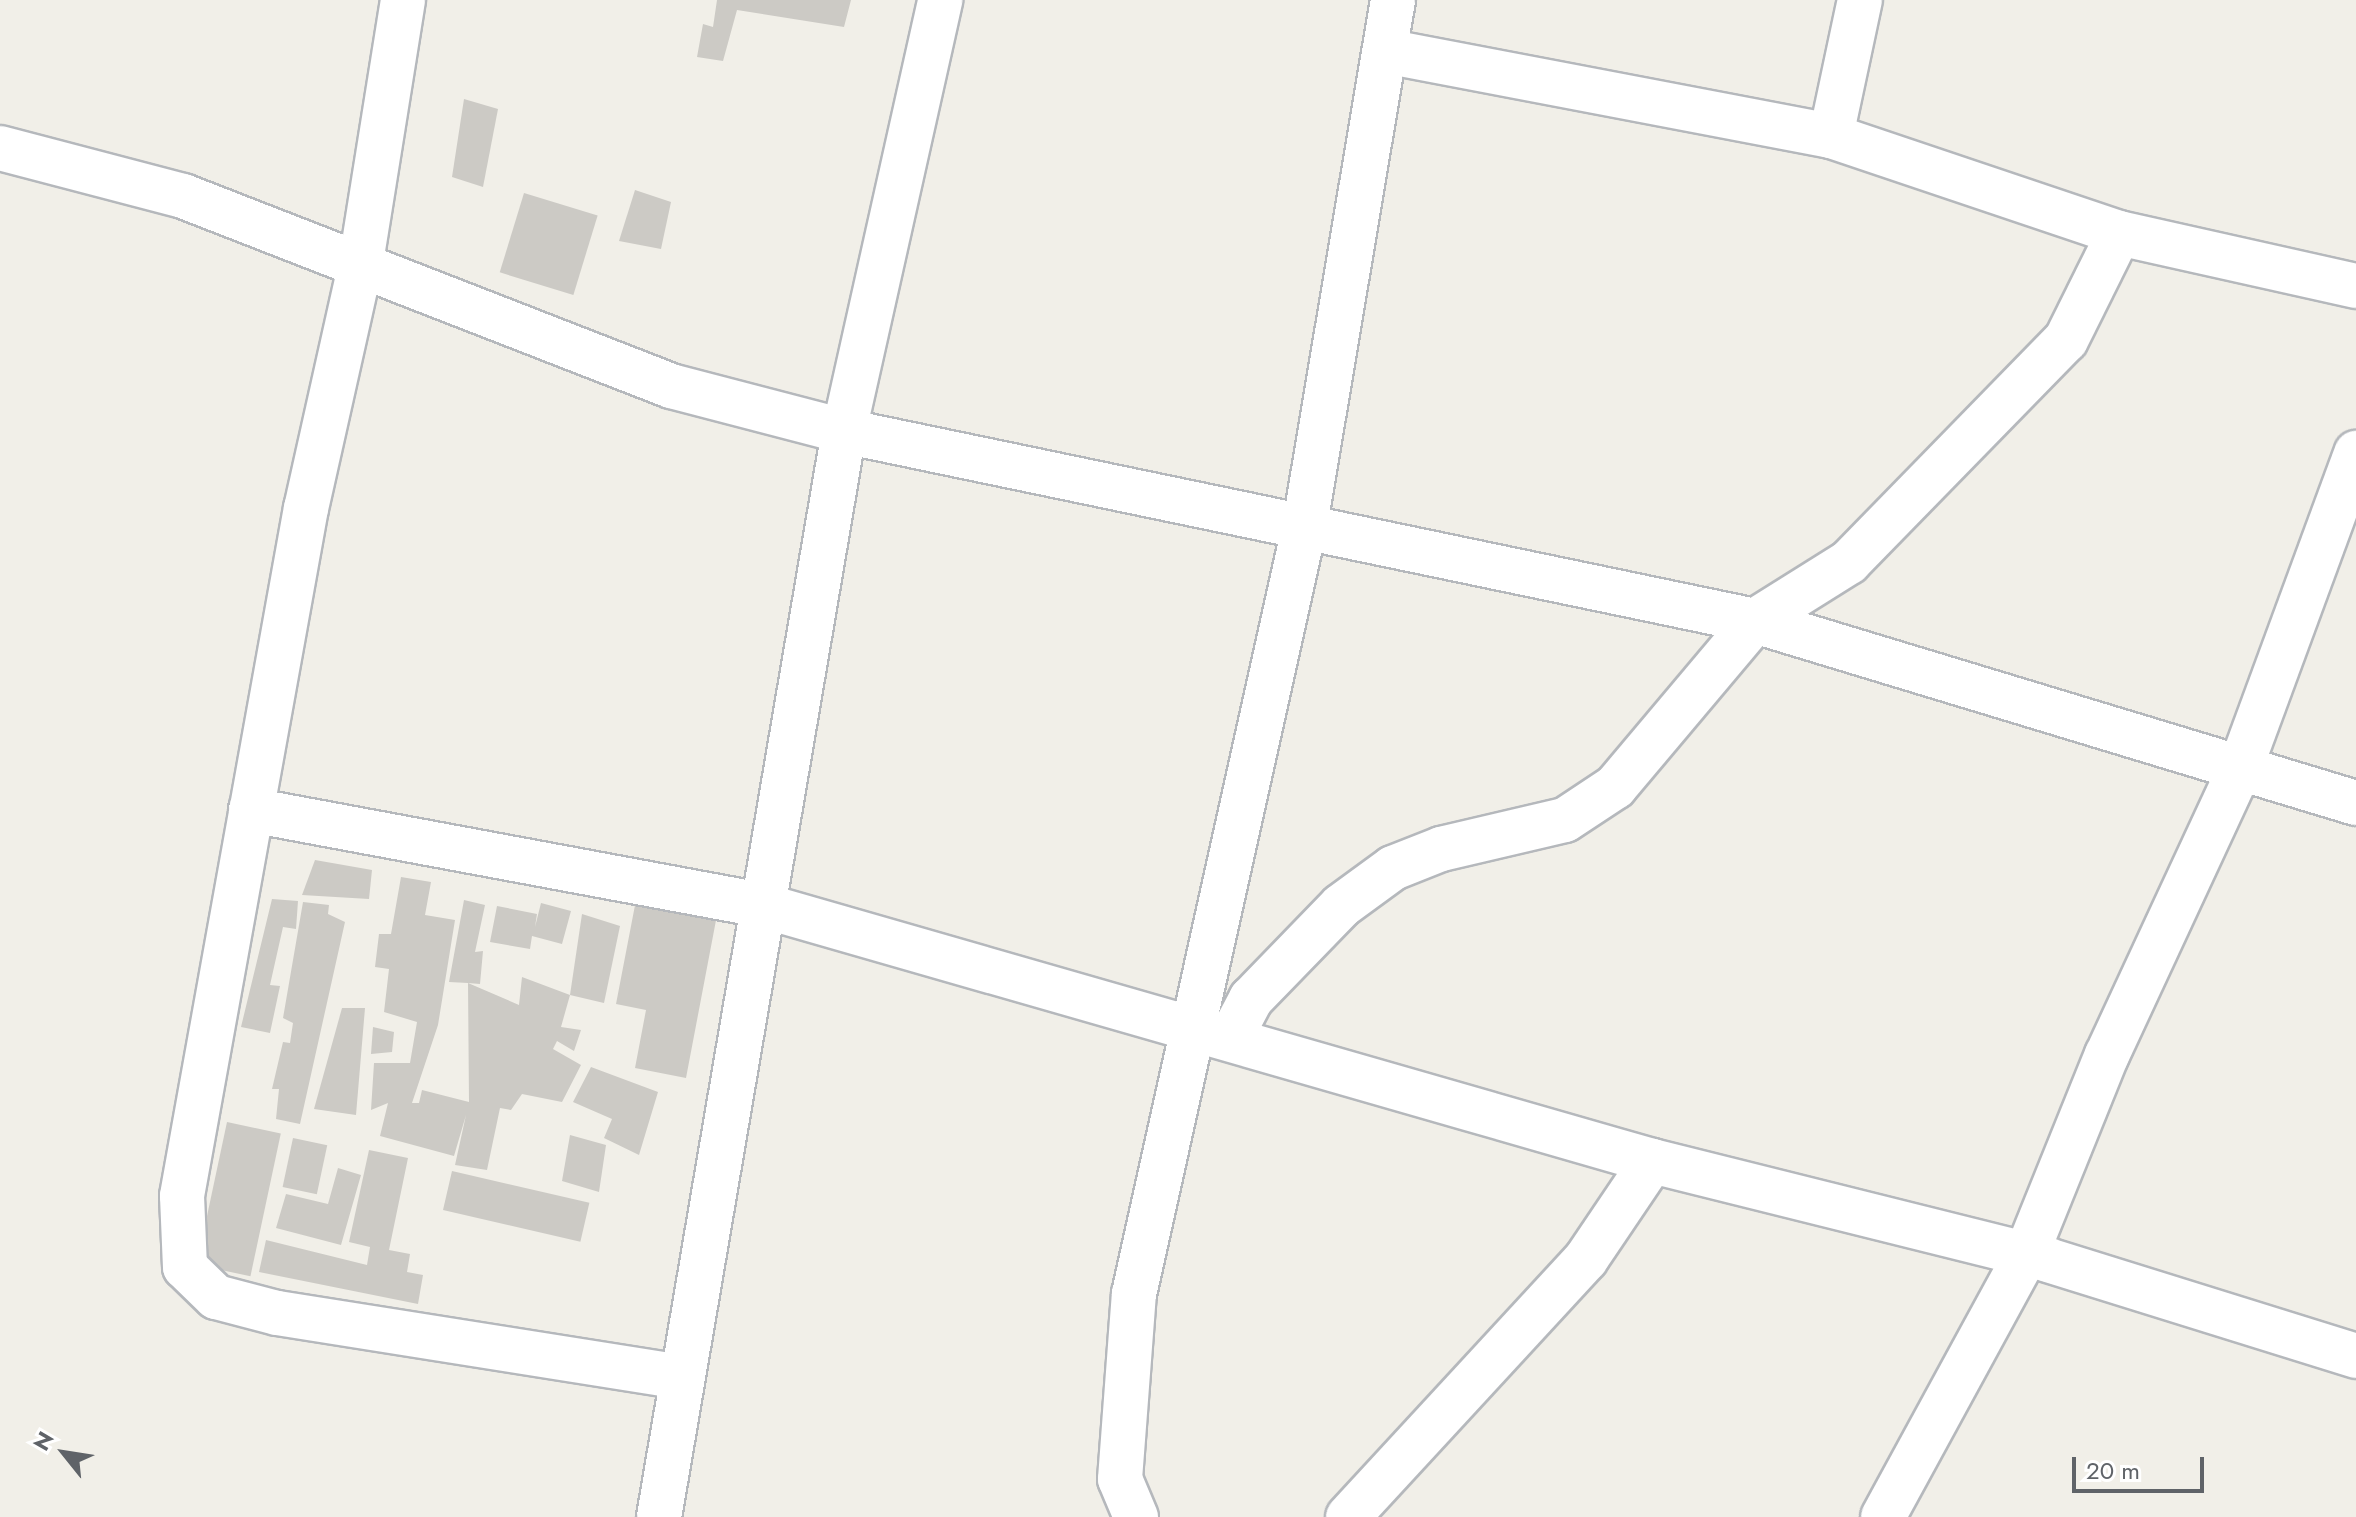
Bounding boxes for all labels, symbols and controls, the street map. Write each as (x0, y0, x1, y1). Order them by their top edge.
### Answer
north arrow (24, 1413, 104, 1493)
text: N (25, 1425, 61, 1457)
scale bar (2076, 1441, 2208, 1491)
text: 20 m (2086, 1453, 2140, 1488)

